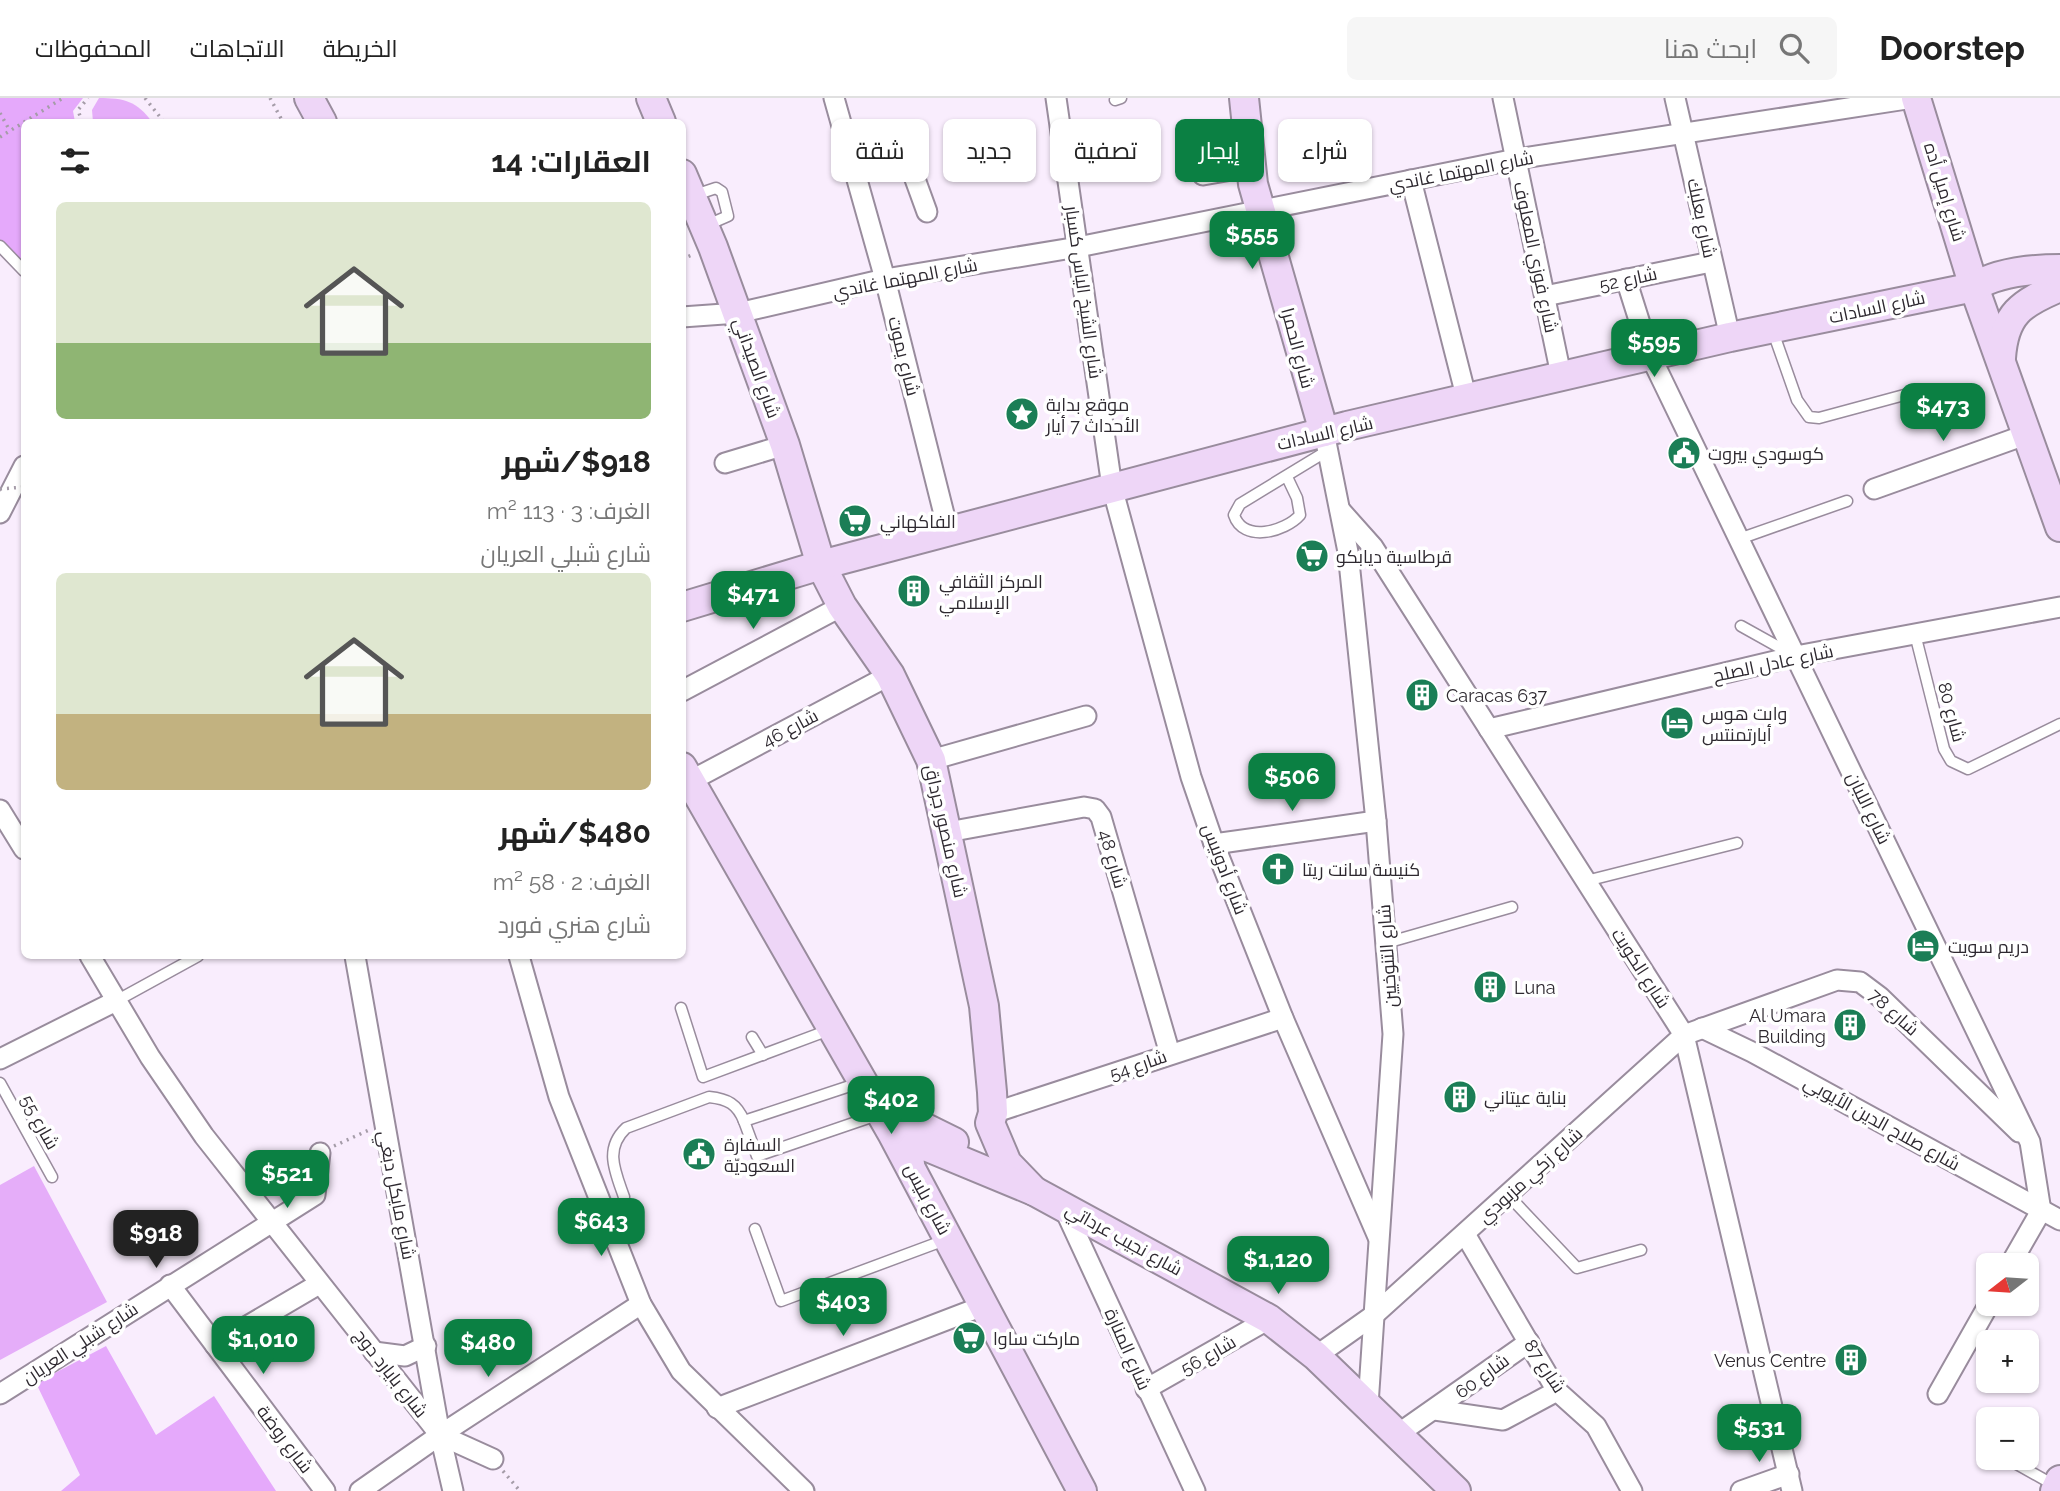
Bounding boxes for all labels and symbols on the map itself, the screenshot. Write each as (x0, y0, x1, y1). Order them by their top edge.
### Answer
street label: شارع إميل أده (1918, 140, 1970, 245)
street label: شارع المهتما غاندي (1387, 147, 1536, 199)
street label: شارع بعلبك (1681, 176, 1721, 260)
street label: شارع فوزي المعلوف (1506, 179, 1562, 335)
street label: شارع الشيخ الياس كسبار (1059, 203, 1107, 380)
pin: $555 (1211, 212, 1293, 271)
street label: شارع المهتما غاندي (831, 254, 980, 306)
street label: شارع 52 (1597, 263, 1659, 297)
street label: شارع السادات (1827, 287, 1927, 329)
street label: شارع الحمرا (1275, 305, 1319, 391)
street label: شارع يموت (882, 314, 924, 398)
street label: شارع الصيداني (725, 315, 785, 422)
pin: $595 (1613, 320, 1695, 379)
pin: $473 (1902, 384, 1984, 443)
place label: موقع بداية الأحداث 7 أيار (1045, 394, 1140, 437)
place icon: موقع بداية الأحداث 7 أيار (1003, 395, 1041, 433)
street label: شارع السادات (1275, 412, 1375, 456)
public building icon: كوسودي بيروت (1665, 434, 1703, 472)
place label: كوسودي بيروت (1708, 443, 1824, 468)
supermarket icon: الفاكهاني (836, 502, 874, 540)
place label: الفاكهاني (880, 511, 956, 536)
supermarket icon: قرطاسية ديابكو (1293, 537, 1331, 575)
place label: قرطاسية ديابكو (1336, 546, 1452, 568)
place label: المركز الثقافي الإسلامي (939, 571, 1043, 617)
pin: $471 (712, 572, 794, 631)
building icon: المركز الثقافي الإسلامي (895, 572, 933, 610)
street label: شارع عادل الصلح (1711, 640, 1836, 688)
building icon: Caracas 637 (1403, 676, 1441, 714)
street label: شارع 80 (1932, 680, 1970, 745)
place label: Caracas 637 (1446, 685, 1548, 706)
place label: وايت هوس أبارتمنتس (1702, 703, 1787, 746)
hotel icon: وايت هوس أبارتمنتس (1658, 704, 1696, 742)
street label: شارع 46 (759, 705, 822, 753)
pin: $506 (1251, 754, 1333, 813)
street label: شارع منصور جرداق (919, 762, 972, 900)
street label: شارع اللبان (1841, 769, 1895, 848)
street label: شارع أدونيس (1196, 821, 1252, 918)
street label: شارع 48 (1093, 827, 1131, 891)
church icon: كنيسة سانت ريتا (1259, 850, 1297, 888)
place label: كنيسة سانت ريتا (1302, 859, 1420, 881)
street label: شارع التنوخيين (1373, 904, 1403, 1008)
street label: شارع الكويت (1606, 924, 1675, 1013)
hotel icon: دريم سويت (1904, 927, 1942, 965)
place label: دريم سويت (1948, 936, 2029, 959)
building icon: Luna (1471, 968, 1509, 1006)
place label: Luna (1514, 977, 1555, 998)
street label: شارع 78 (1863, 984, 1923, 1041)
place label: Al Umara Building (1749, 1005, 1826, 1047)
building icon: Al Umara Building (1831, 1006, 1869, 1044)
street label: شارع 54 (1107, 1045, 1170, 1086)
street label: شارع صلاح الدين الأيوبي (1798, 1071, 1964, 1178)
pin: $402 (850, 1076, 932, 1136)
building icon: بناية عيتاني (1441, 1078, 1479, 1116)
place label: بناية عيتاني (1484, 1087, 1566, 1112)
street label: شارع 55 (15, 1091, 64, 1154)
street label: شارع زكي مزبودي (1474, 1123, 1589, 1230)
street label: شارع مايكل دبغي (370, 1129, 420, 1262)
place label: السفارة السعوديّة (724, 1134, 795, 1177)
public building icon: السفارة السعوديّة (680, 1135, 718, 1173)
pin: $521 (246, 1150, 328, 1210)
street label: شارع بليس (899, 1160, 955, 1239)
pin: $643 (560, 1198, 642, 1258)
street label: شارع نجيب عرداتي (1060, 1198, 1186, 1283)
pin: $918 (115, 1210, 197, 1270)
pin: $1,120 (1221, 1236, 1335, 1296)
north arrow (1976, 1253, 2039, 1316)
pin: $403 (802, 1278, 884, 1338)
street label: شارع شبلي العريان (18, 1298, 144, 1391)
street label: شارع المنارة (1099, 1305, 1155, 1394)
pin: $1,010 (206, 1316, 320, 1376)
supermarket icon: ماركت ساوا (950, 1319, 988, 1357)
pin: $480 (447, 1320, 529, 1379)
street label: شارع بايارد دوج (348, 1325, 432, 1423)
place label: ماركت ساوا (993, 1328, 1080, 1350)
street label: شارع 56 (1177, 1331, 1240, 1381)
street label: شارع 87 (1518, 1335, 1570, 1398)
building icon: Venus Centre (1832, 1341, 1870, 1379)
street label: شارع 60 (1451, 1349, 1514, 1404)
place label: Venus Centre (1714, 1350, 1826, 1371)
street label: شارع روضة (251, 1401, 317, 1478)
pin: $531 (1718, 1404, 1800, 1464)

